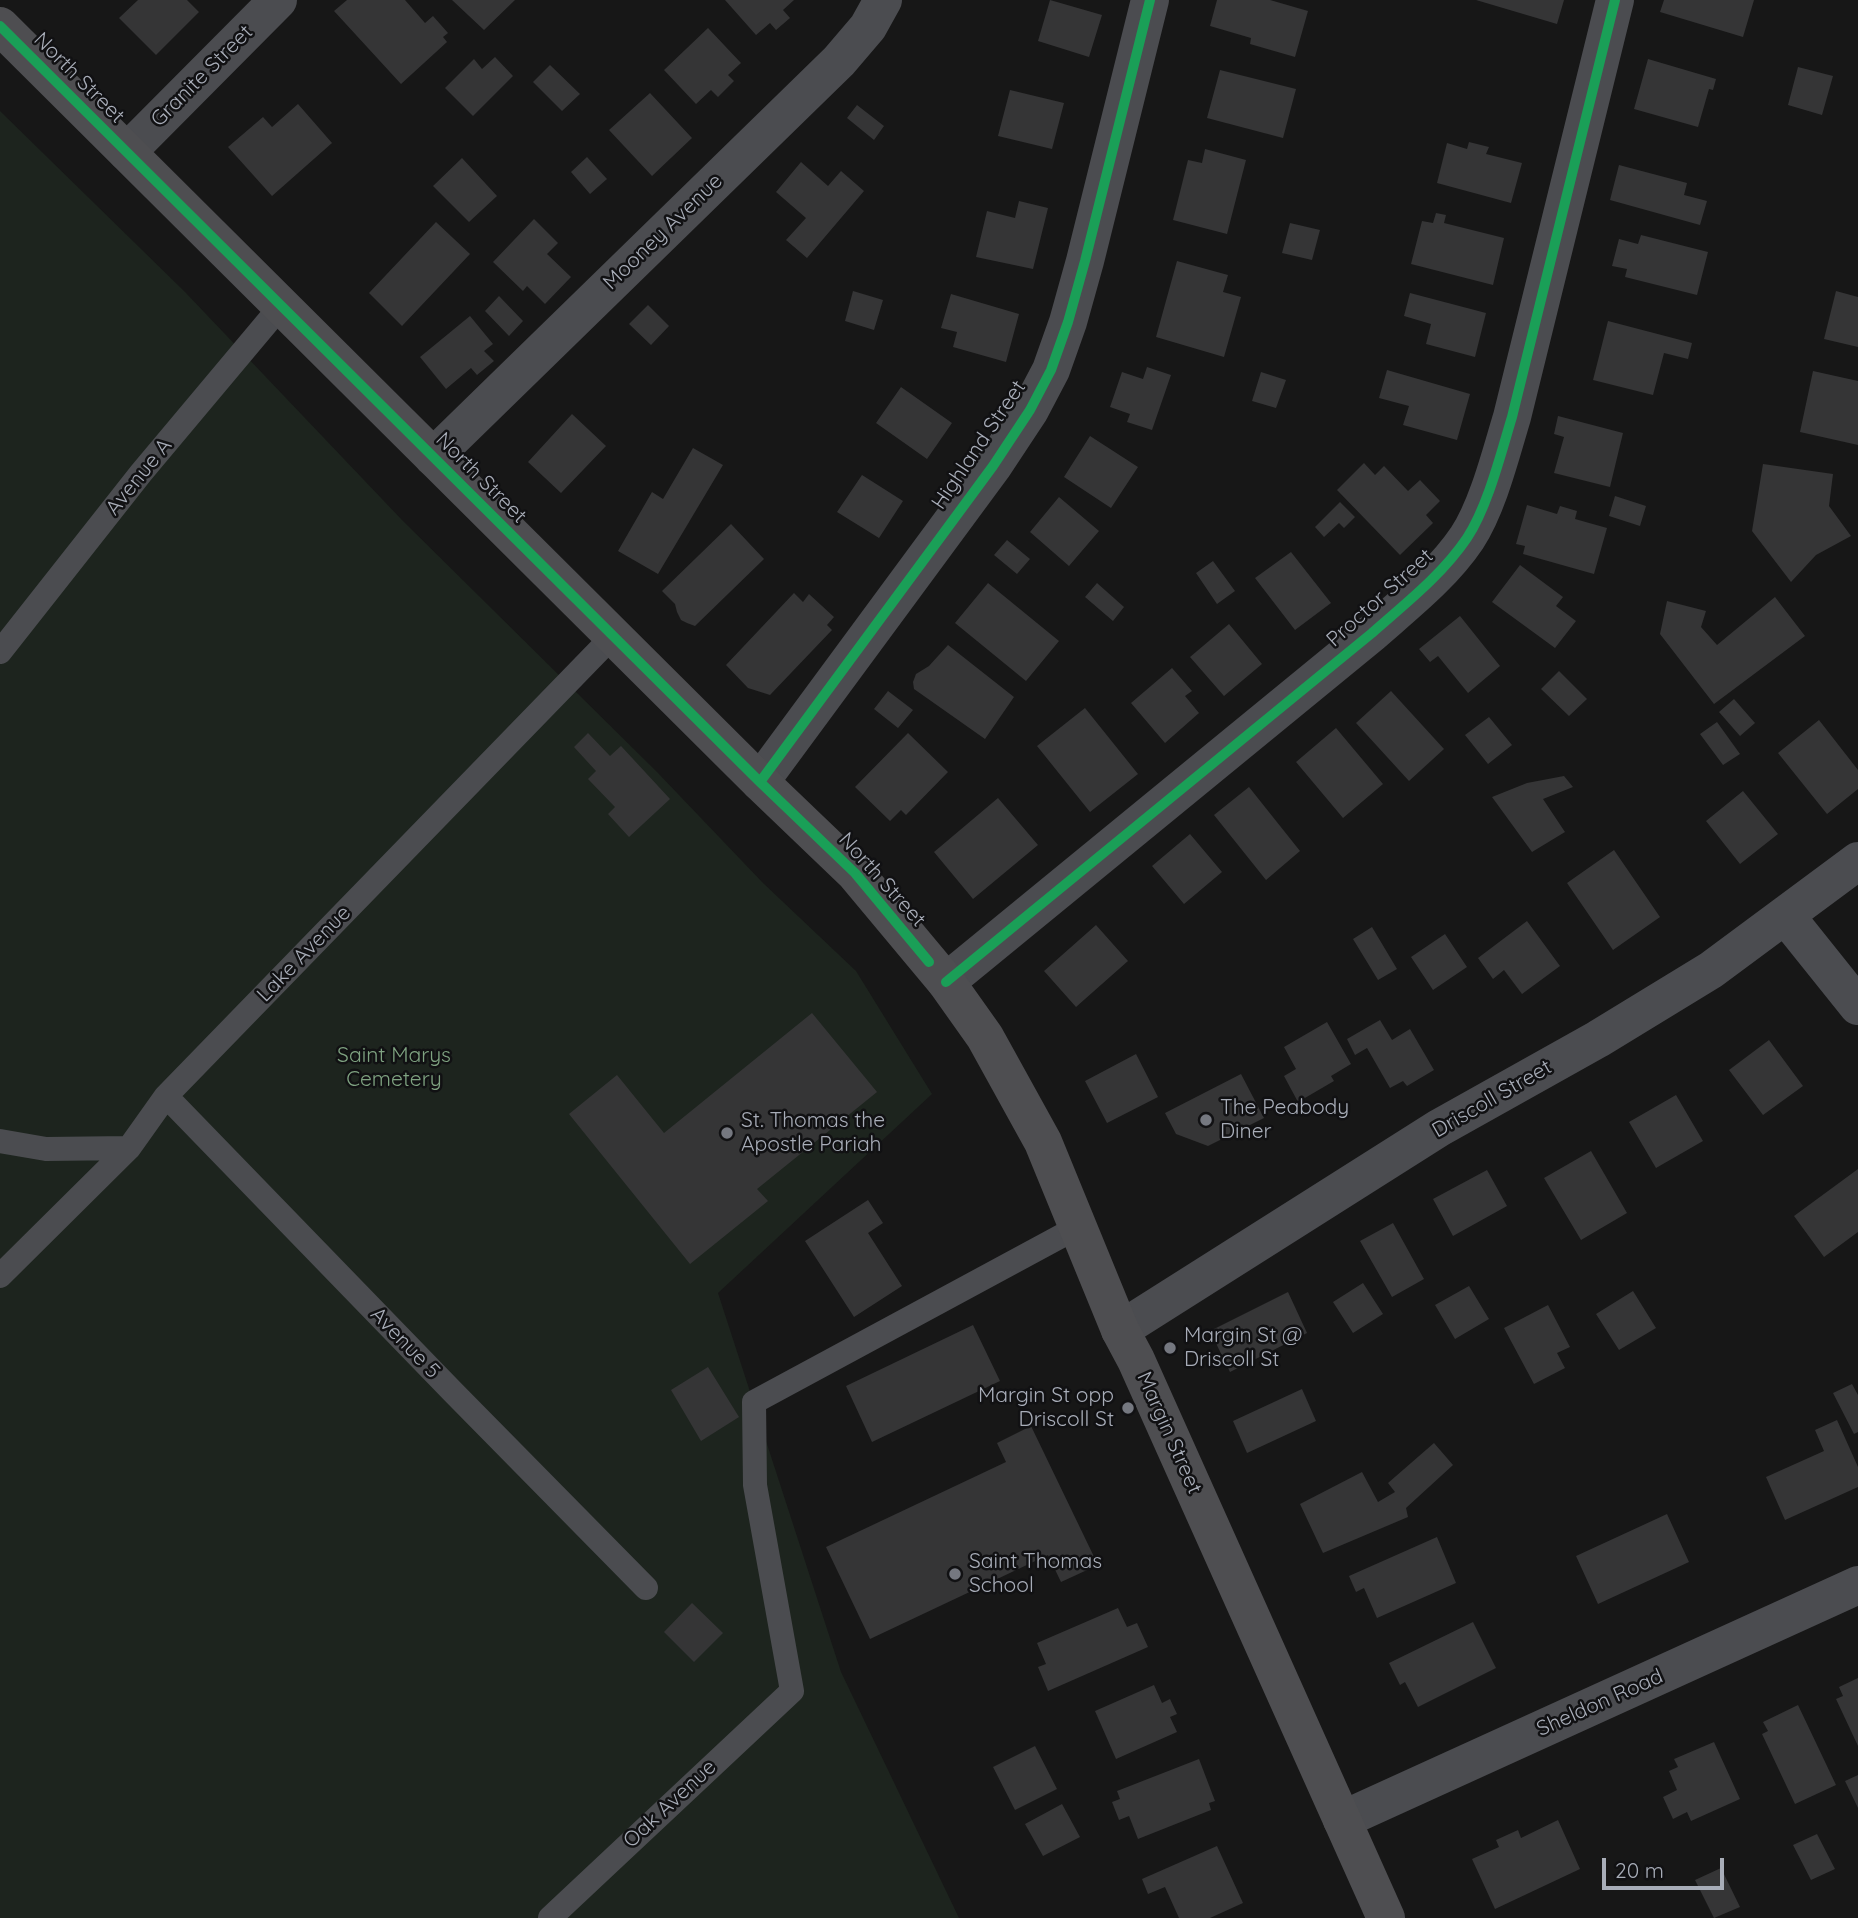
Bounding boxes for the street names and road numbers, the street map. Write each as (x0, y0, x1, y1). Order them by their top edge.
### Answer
street label: Granite Street (146, 20, 258, 132)
street label: North Street (28, 27, 130, 129)
street label: Mooney Avenue (598, 169, 728, 295)
street label: Highland Street (927, 376, 1031, 514)
street label: North Street (430, 427, 532, 529)
street label: Avenue A (101, 434, 177, 520)
street label: Proctor Street (1322, 544, 1438, 652)
street label: North Street (833, 828, 931, 932)
street label: Lake Avenue (252, 901, 356, 1007)
street label: Driscoll Street (1428, 1055, 1556, 1143)
street label: Avenue 5 (365, 1302, 445, 1384)
street label: Margin Street (1131, 1368, 1207, 1498)
street label: Sheldon Road (1533, 1664, 1667, 1742)
street label: Oak Avenue (618, 1755, 722, 1853)

